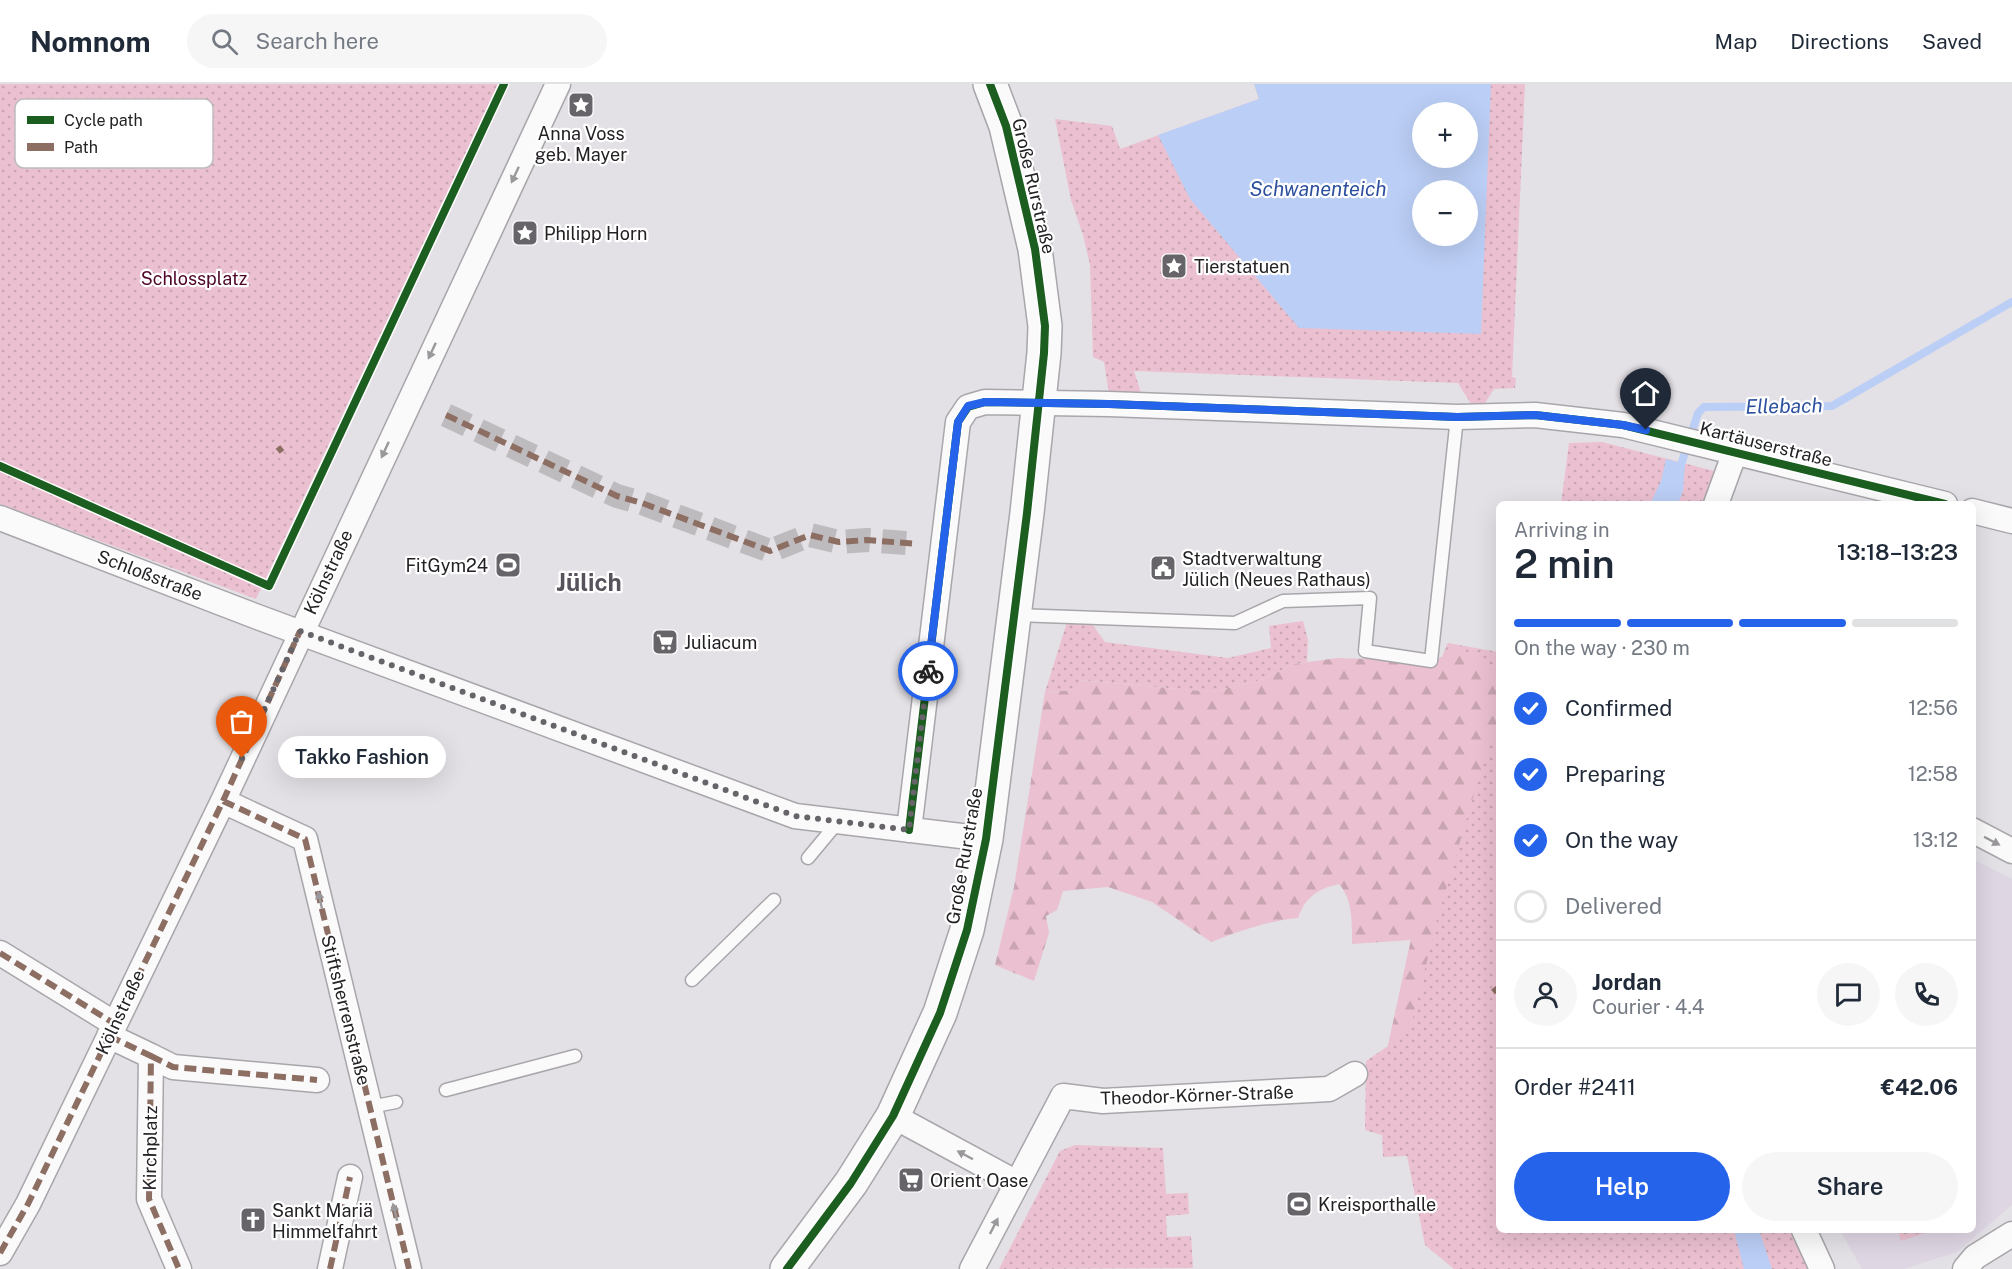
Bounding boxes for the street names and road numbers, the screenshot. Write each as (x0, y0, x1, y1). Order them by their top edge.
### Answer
street label: Große Rurstraße (1008, 116, 1060, 256)
street label: Kartäuserstraße (1698, 417, 1834, 471)
street label: Kölnstraße (299, 526, 357, 618)
street label: Schloßstraße (94, 545, 206, 605)
street label: Große Rurstraße (942, 786, 986, 926)
street label: Stiftsherrenstraße (317, 933, 375, 1087)
street label: Kölnstraße (91, 966, 149, 1058)
street label: Theodor-Körner-Straße (1100, 1081, 1294, 1109)
street label: Kirchplatz (139, 1105, 161, 1191)

